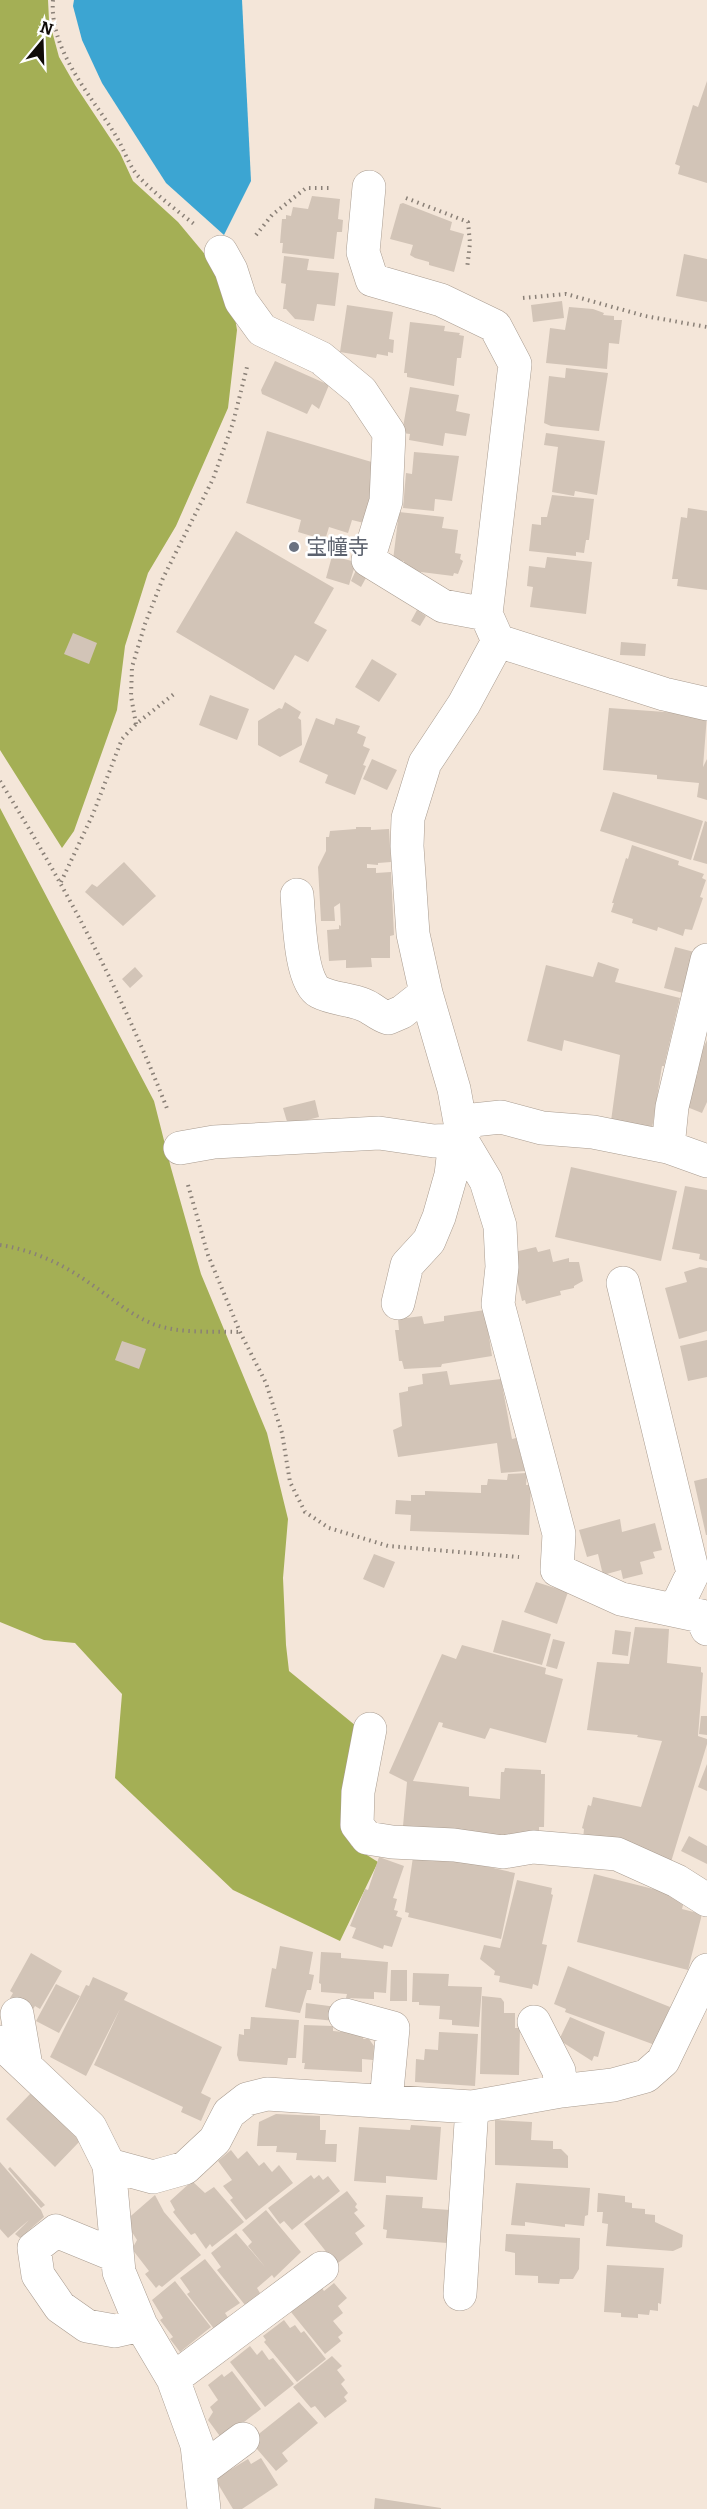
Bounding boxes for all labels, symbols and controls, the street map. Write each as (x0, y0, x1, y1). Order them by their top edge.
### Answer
north arrow (12, 12, 72, 72)
text: N (38, 17, 56, 39)
place label: 宝幢寺 (306, 534, 369, 560)
marker: 宝幢寺 (287, 540, 301, 554)

